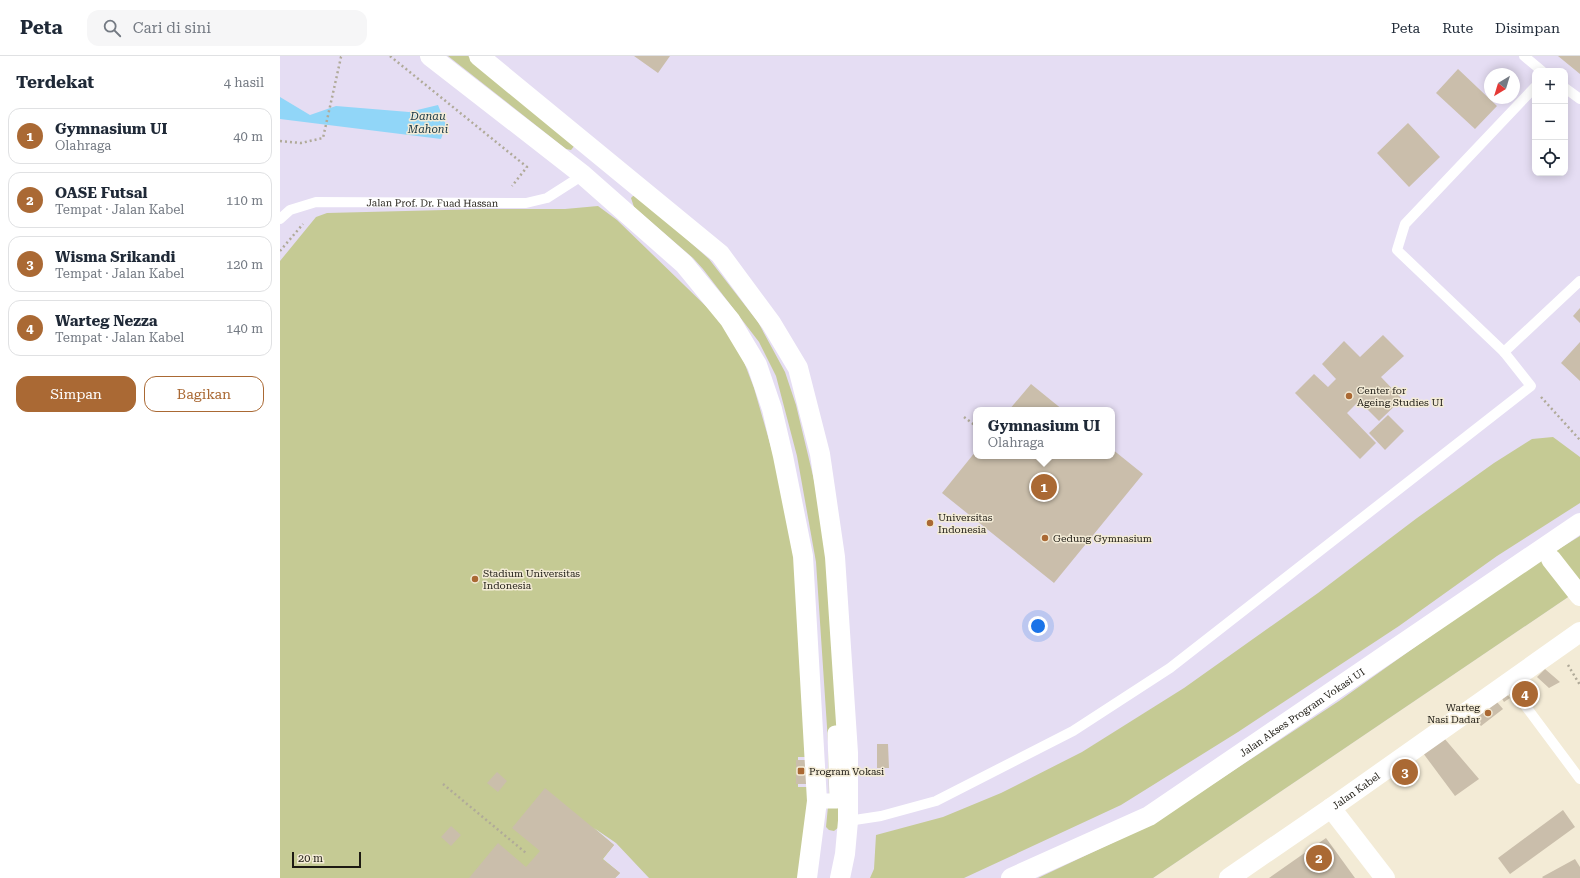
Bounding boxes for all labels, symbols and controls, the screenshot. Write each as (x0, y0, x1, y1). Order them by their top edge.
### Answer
search box (87, 10, 367, 46)
text: Peta (20, 16, 63, 39)
icon: search (101, 17, 123, 39)
text: Cari di sini (133, 19, 211, 37)
text: Peta (1391, 20, 1420, 36)
text: Rute (1442, 20, 1473, 36)
text: Disimpan (1495, 20, 1560, 36)
north arrow (1484, 68, 1520, 104)
map controls (1532, 68, 1568, 176)
button: + (1532, 68, 1568, 104)
text: Terdekat (16, 72, 94, 92)
text: 4 hasil (224, 75, 264, 90)
button: − (1532, 104, 1568, 140)
water label: Danau Mahoni (407, 110, 449, 136)
text: Gymnasium UI (55, 120, 168, 138)
text: 1 (26, 129, 34, 144)
text: 40 m (233, 129, 263, 144)
text: Olahraga (55, 138, 111, 153)
button: locate (1532, 140, 1568, 176)
text: OASE Futsal (55, 184, 148, 202)
text: 2 (26, 193, 34, 208)
text: 110 m (226, 193, 263, 208)
street label: Jalan Prof. Dr. Fuad Hassan (366, 197, 499, 208)
text: Tempat · Jalan Kabel (55, 202, 184, 217)
text: Wisma Srikandi (55, 248, 176, 266)
text: 3 (26, 257, 34, 272)
text: 120 m (226, 257, 263, 272)
text: Tempat · Jalan Kabel (55, 266, 184, 281)
text: Warteg Nezza (55, 312, 158, 330)
text: 4 (26, 321, 34, 336)
text: 140 m (226, 321, 263, 336)
text: Tempat · Jalan Kabel (55, 330, 184, 345)
button: Simpan (16, 376, 136, 412)
button: Bagikan (144, 376, 264, 412)
place label: Center for Ageing Studies UI (1357, 385, 1443, 408)
marker: Center for Ageing Studies UI (1344, 391, 1354, 401)
popup (973, 407, 1115, 459)
text: Gymnasium UI (988, 417, 1100, 435)
text: Olahraga (988, 435, 1044, 450)
pin: 1 (1031, 472, 1057, 502)
place label: Universitas Indonesia (938, 512, 993, 535)
marker: Universitas Indonesia (925, 518, 935, 528)
marker: Gedung Gymnasium (1040, 533, 1050, 543)
place label: Gedung Gymnasium (1053, 533, 1152, 544)
place label: Stadium Universitas Indonesia (483, 568, 580, 591)
marker: Stadium Universitas Indonesia (470, 574, 480, 584)
your location (1028, 616, 1048, 636)
street label: Jalan Akses Program Vokasi UI (1237, 666, 1367, 759)
pin: 4 (1512, 679, 1538, 709)
place label: Warteg Nasi Dadar (1427, 702, 1480, 725)
marker: Warteg Nasi Dadar (1483, 708, 1493, 718)
pin: 3 (1392, 757, 1418, 787)
marker: Program Vokasi (796, 766, 806, 776)
place label: Program Vokasi (809, 766, 884, 777)
street label: Jalan Kabel (1330, 770, 1382, 811)
pin: 2 (1306, 843, 1332, 873)
scale bar (292, 850, 361, 869)
text: 20 m (298, 852, 323, 865)

